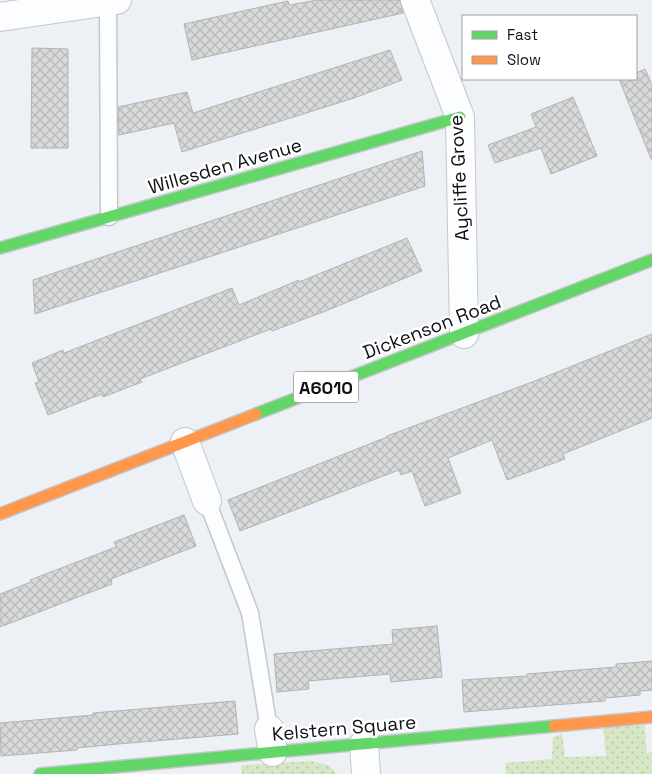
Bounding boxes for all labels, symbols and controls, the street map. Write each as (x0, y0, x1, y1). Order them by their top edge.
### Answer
legend (462, 15, 637, 80)
text: Fast (507, 25, 538, 44)
text: Slow (507, 50, 541, 69)
street label: Aycliffe Grove (443, 114, 475, 242)
street label: Willesden Avenue (145, 132, 305, 200)
street label: Dickenson Road (359, 289, 505, 365)
road number: A6010 (294, 372, 358, 402)
street label: Kelstern Square (271, 709, 417, 747)

